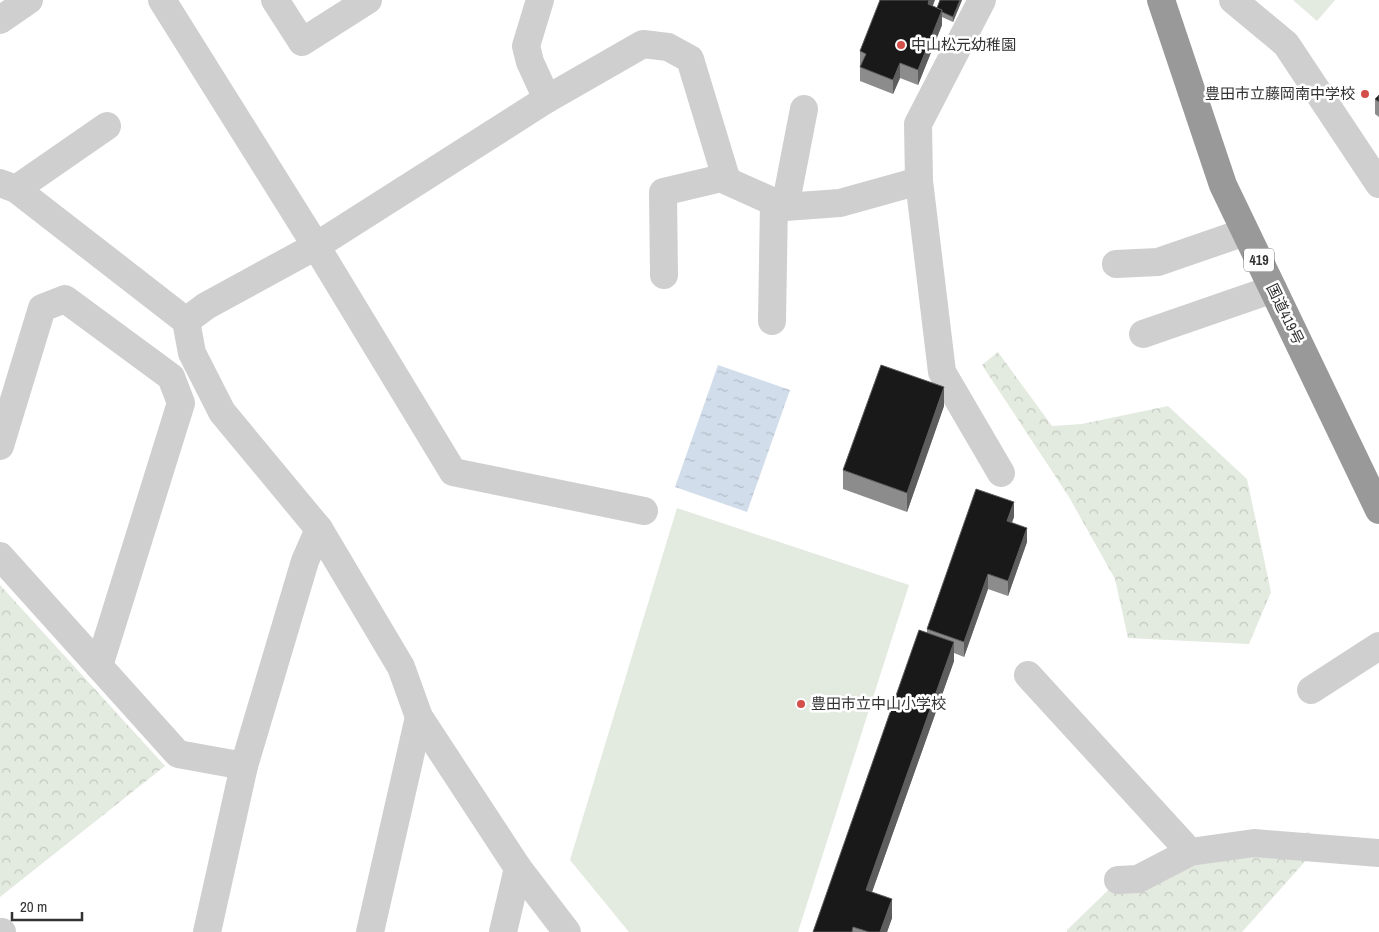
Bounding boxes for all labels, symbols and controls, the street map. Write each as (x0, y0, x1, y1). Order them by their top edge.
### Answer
place label: 中山松元幼稚園 (911, 34, 1016, 55)
marker: 中山松元幼稚園 (895, 39, 907, 51)
place label: 豊田市立藤岡南中学校 (1205, 83, 1355, 104)
marker: 豊田市立藤岡南中学校 (1359, 88, 1371, 100)
road number: 419 (1244, 248, 1274, 272)
street label: 国道419号 (1262, 280, 1309, 348)
place label: 豊田市立中山小学校 (811, 693, 946, 714)
marker: 豊田市立中山小学校 (795, 698, 807, 710)
scale bar (12, 890, 82, 922)
text: 20 m (20, 896, 47, 917)

